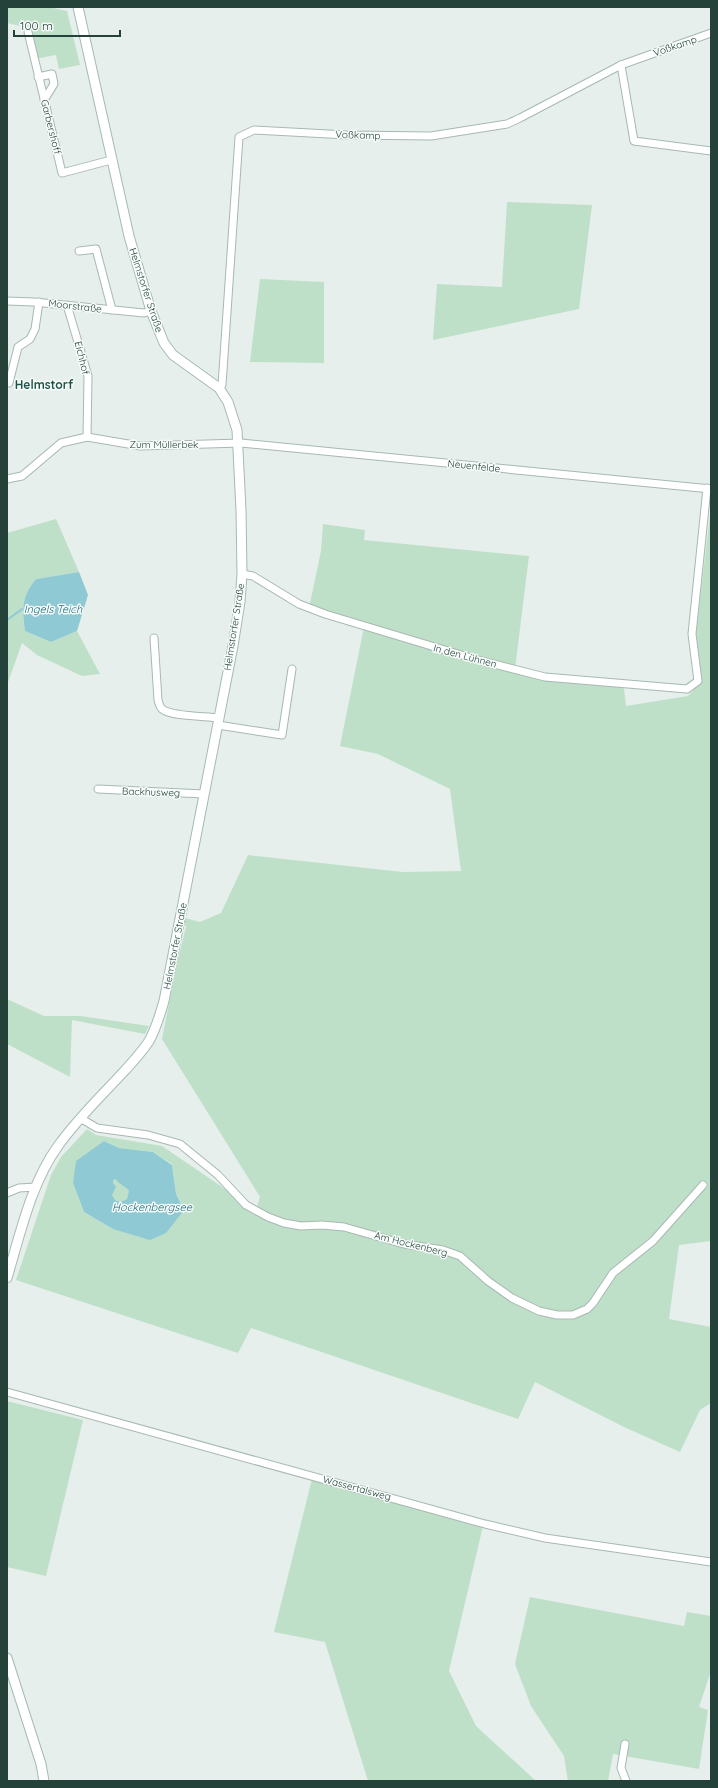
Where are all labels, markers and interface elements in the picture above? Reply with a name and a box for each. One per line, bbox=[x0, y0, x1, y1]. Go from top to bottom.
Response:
scale bar bbox=[14, 12, 120, 38]
text: 100 m bbox=[20, 18, 53, 33]
street label: Voßkamp bbox=[652, 33, 698, 59]
street label: Garbershoff bbox=[38, 98, 64, 156]
street label: Voßkamp bbox=[335, 128, 381, 142]
street label: Helmstorfer Straße bbox=[126, 246, 166, 334]
street label: Moorstraße bbox=[48, 296, 103, 316]
street label: Eichhof bbox=[72, 340, 93, 376]
district label: Helmstorf bbox=[15, 377, 74, 392]
street label: Zum Müllerbek bbox=[130, 438, 198, 451]
street label: Neuenfelde bbox=[447, 457, 501, 475]
street label: Helmstorfer Straße bbox=[221, 582, 247, 672]
water label: Ingels Teich bbox=[24, 602, 83, 616]
street label: In den Lühnen bbox=[432, 641, 498, 671]
street label: Backhusweg bbox=[122, 784, 180, 800]
street label: Helmstorfer Straße bbox=[160, 901, 190, 991]
water label: Hockenbergsee bbox=[112, 1200, 193, 1214]
street label: Am Hockenberg bbox=[373, 1229, 449, 1259]
street label: Wassertalsweg bbox=[321, 1473, 393, 1503]

